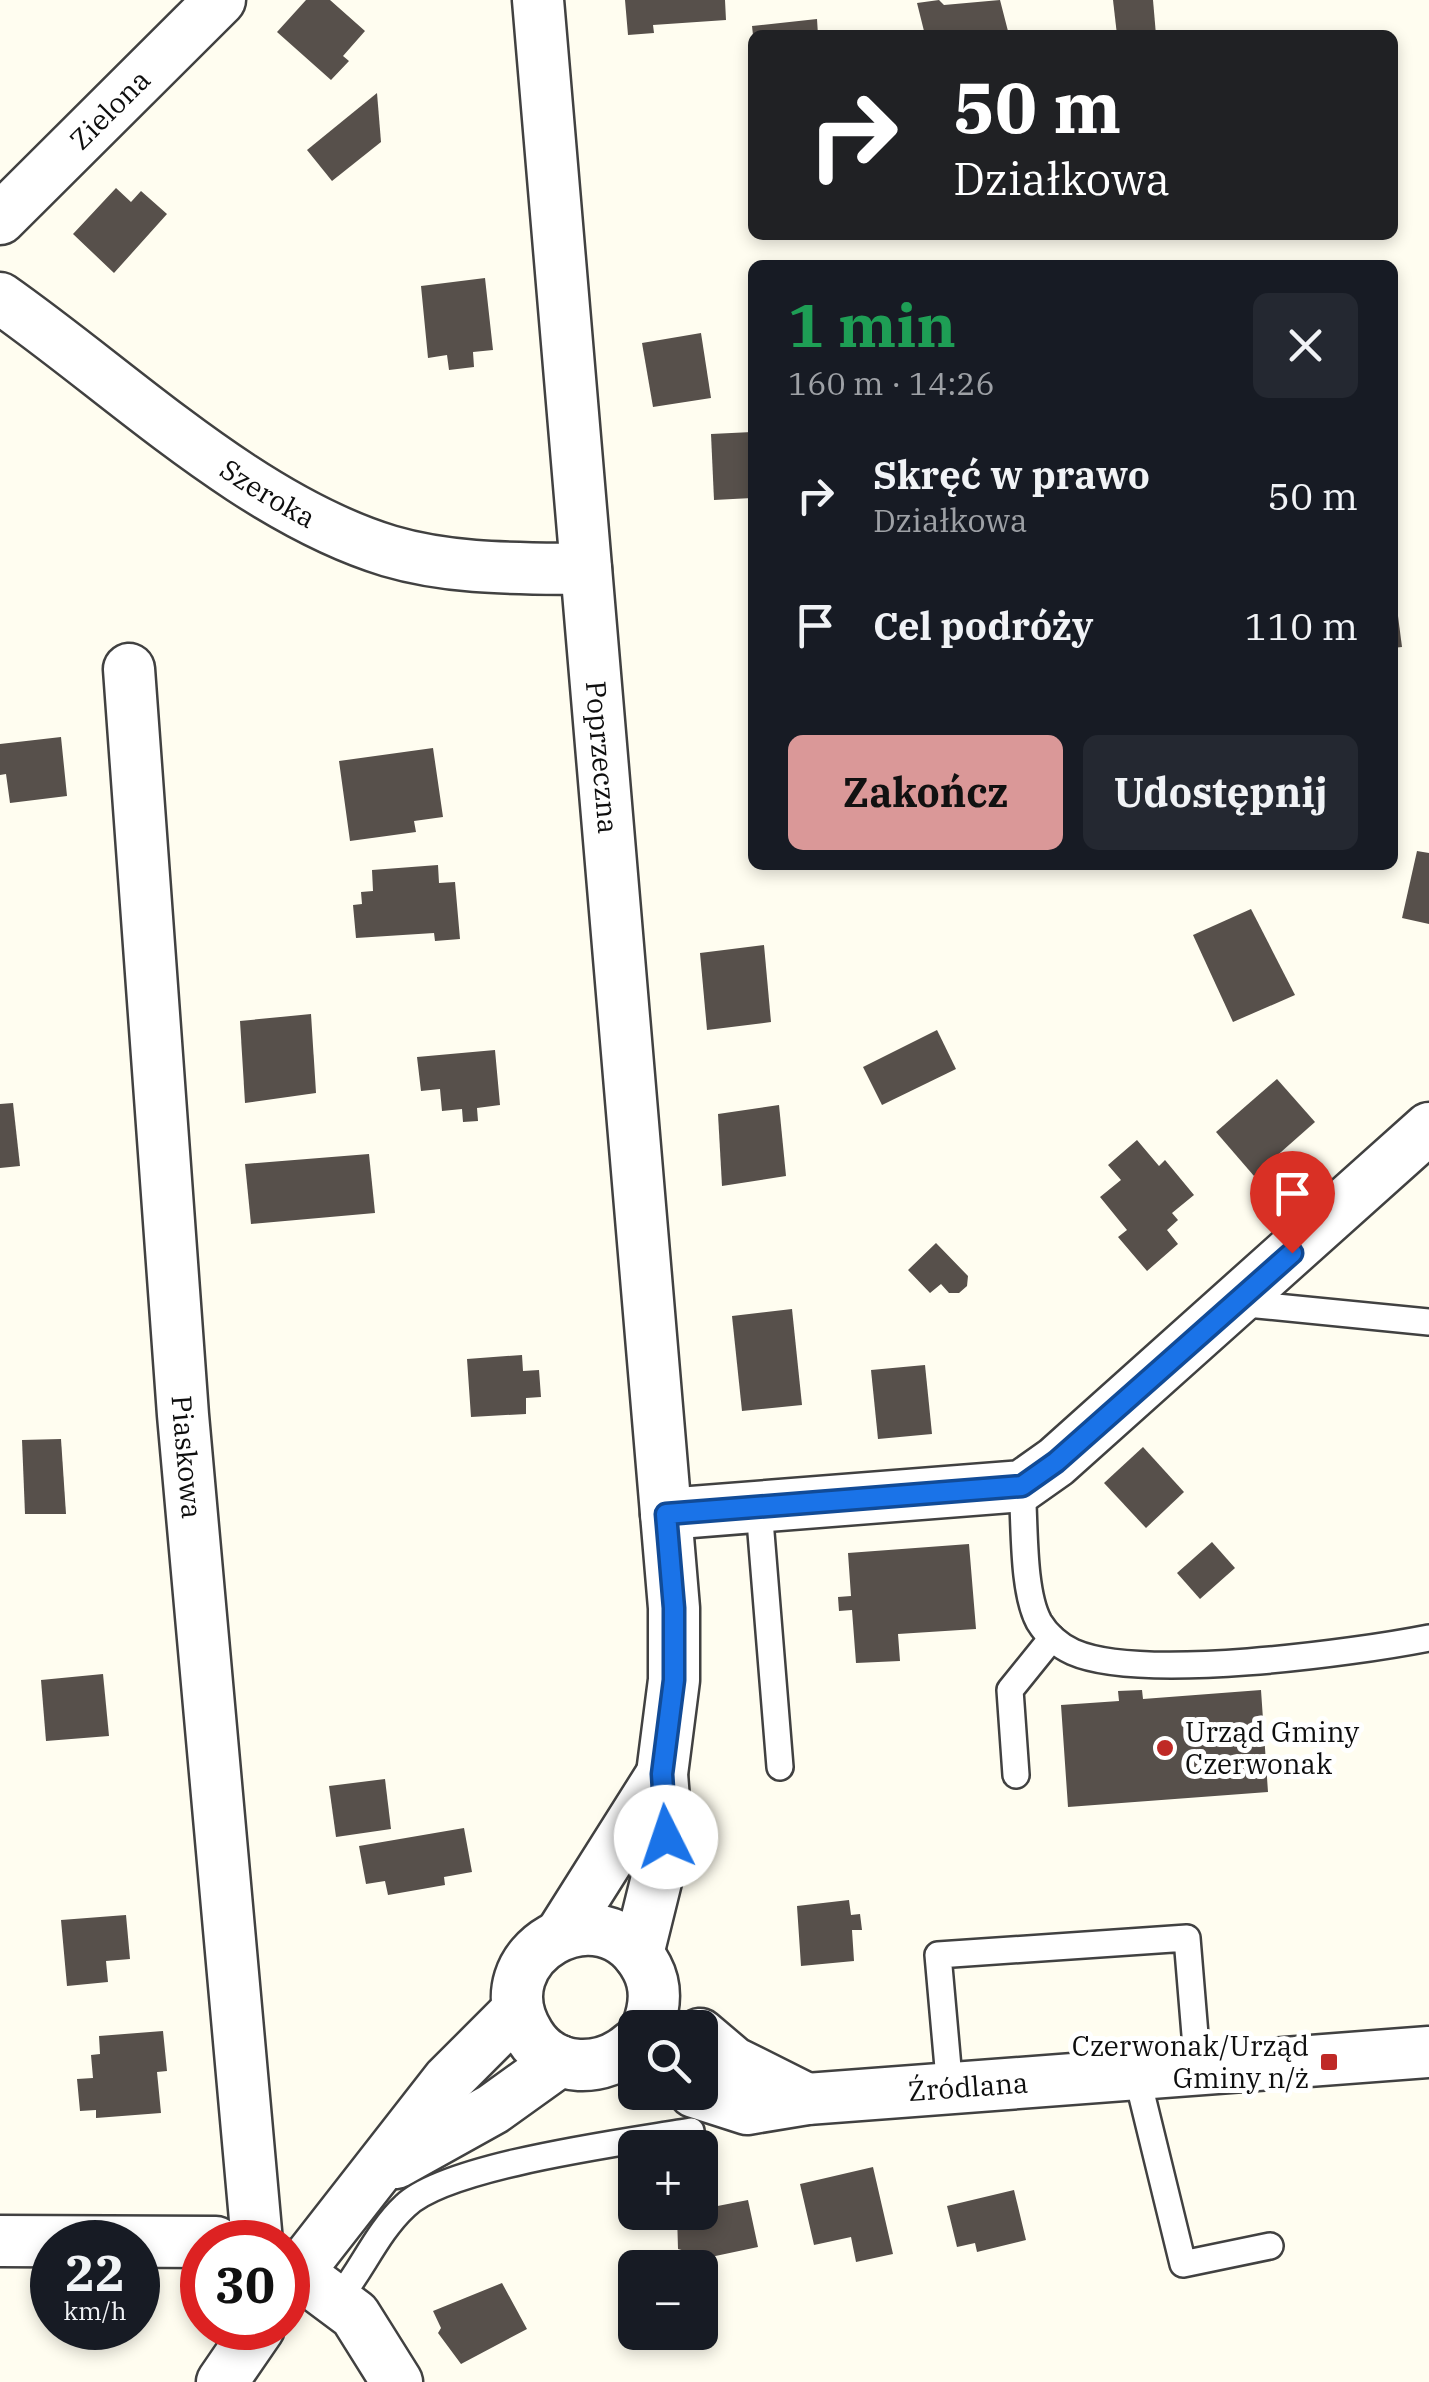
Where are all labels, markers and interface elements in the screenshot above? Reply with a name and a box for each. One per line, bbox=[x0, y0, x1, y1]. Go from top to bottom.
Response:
street label: Zielona bbox=[61, 61, 158, 157]
text: 50 m bbox=[953, 61, 1121, 152]
icon: right bbox=[788, 70, 918, 200]
text: Działkowa bbox=[953, 149, 1170, 207]
text: 1 min bbox=[788, 285, 956, 364]
button: close bbox=[1253, 293, 1358, 398]
text: 160 m · 14:26 bbox=[788, 362, 995, 404]
street label: Szeroka bbox=[213, 450, 322, 536]
text: Skręć w prawo bbox=[873, 450, 1150, 499]
icon: right bbox=[788, 468, 843, 523]
text: 50 m bbox=[1267, 471, 1358, 520]
text: Działkowa bbox=[873, 499, 1027, 541]
icon: arrive bbox=[788, 598, 843, 653]
text: Cel podróży bbox=[873, 601, 1093, 650]
text: 110 m bbox=[1245, 601, 1358, 650]
street label: Poprzeczna bbox=[578, 679, 627, 835]
button: Zakończ bbox=[788, 735, 1063, 850]
button: Udostępnij bbox=[1083, 735, 1358, 850]
pin bbox=[1250, 1151, 1335, 1254]
icon: arrive bbox=[1265, 1166, 1320, 1221]
street label: Piaskowa bbox=[164, 1394, 211, 1520]
place label: Urząd Gminy Czerwonak bbox=[1185, 1713, 1359, 1782]
marker: Urząd Gminy Czerwonak bbox=[1154, 1737, 1176, 1759]
position arrow bbox=[614, 1785, 718, 1889]
map controls bbox=[618, 2010, 718, 2350]
button: search bbox=[618, 2010, 718, 2110]
place label: Czerwonak/Urząd Gminy n/ż bbox=[1072, 2027, 1309, 2096]
marker: Czerwonak/Urząd Gminy n/ż bbox=[1318, 2051, 1340, 2073]
street label: Źródlana bbox=[907, 2063, 1029, 2109]
button: + bbox=[618, 2130, 718, 2230]
speed limit sign: 30 bbox=[180, 2220, 310, 2350]
text: 22 bbox=[65, 2240, 125, 2305]
button: − bbox=[618, 2250, 718, 2350]
text: km/h bbox=[63, 2294, 127, 2327]

